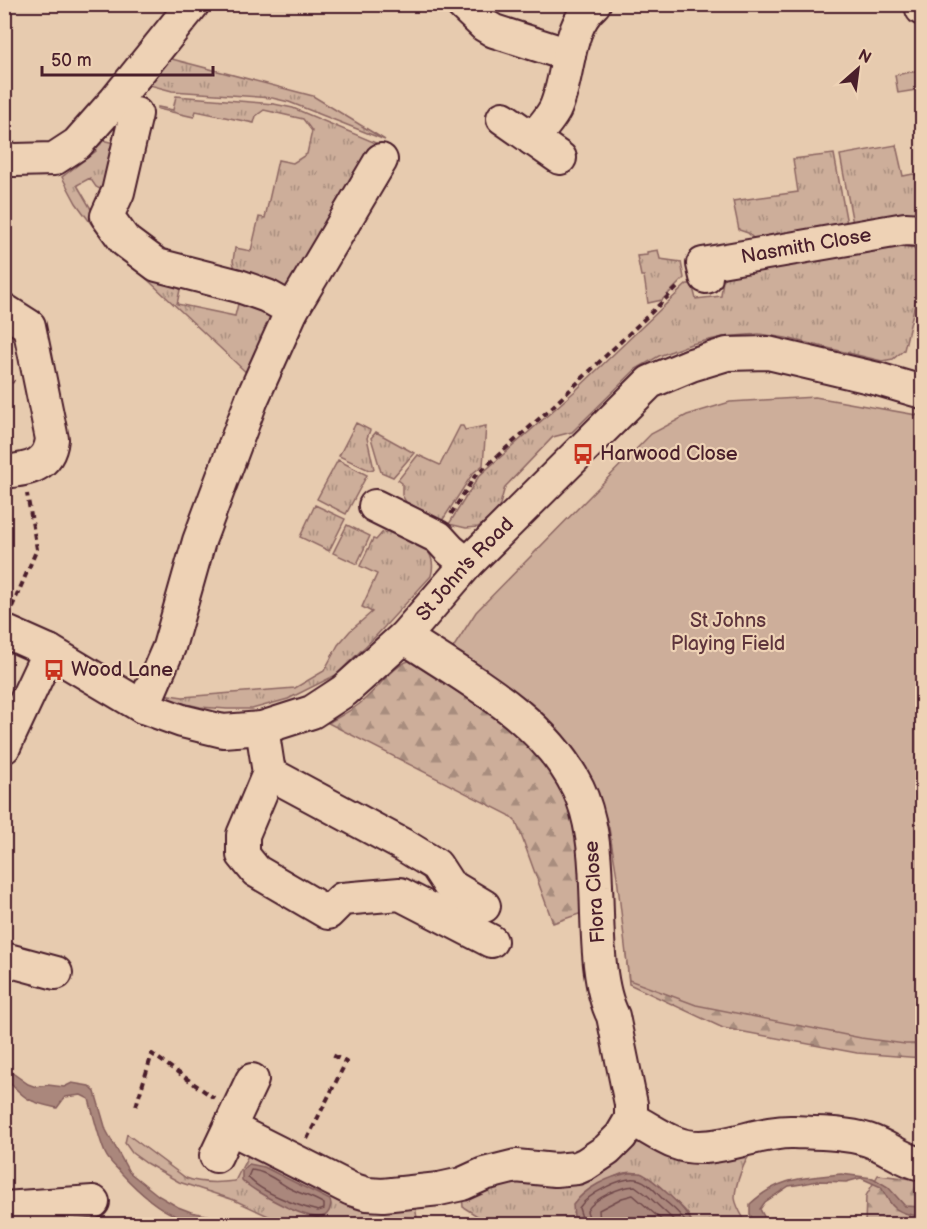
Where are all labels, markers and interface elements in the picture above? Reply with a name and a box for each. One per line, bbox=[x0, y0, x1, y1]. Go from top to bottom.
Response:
scale bar bbox=[42, 39, 213, 77]
north arrow bbox=[828, 39, 888, 99]
text: N bbox=[855, 46, 874, 68]
text: 50 m bbox=[51, 50, 92, 71]
street label: Nasmith Close bbox=[739, 223, 873, 269]
bus stop icon: Harwood Close bbox=[571, 442, 595, 466]
place label: Harwood Close bbox=[600, 442, 738, 466]
street label: St John's Road bbox=[411, 512, 519, 626]
park label: St Johns Playing Field bbox=[671, 609, 785, 656]
bus stop icon: Wood Lane bbox=[42, 658, 66, 682]
place label: Wood Lane bbox=[71, 658, 173, 682]
street label: Flora Close bbox=[579, 840, 611, 944]

